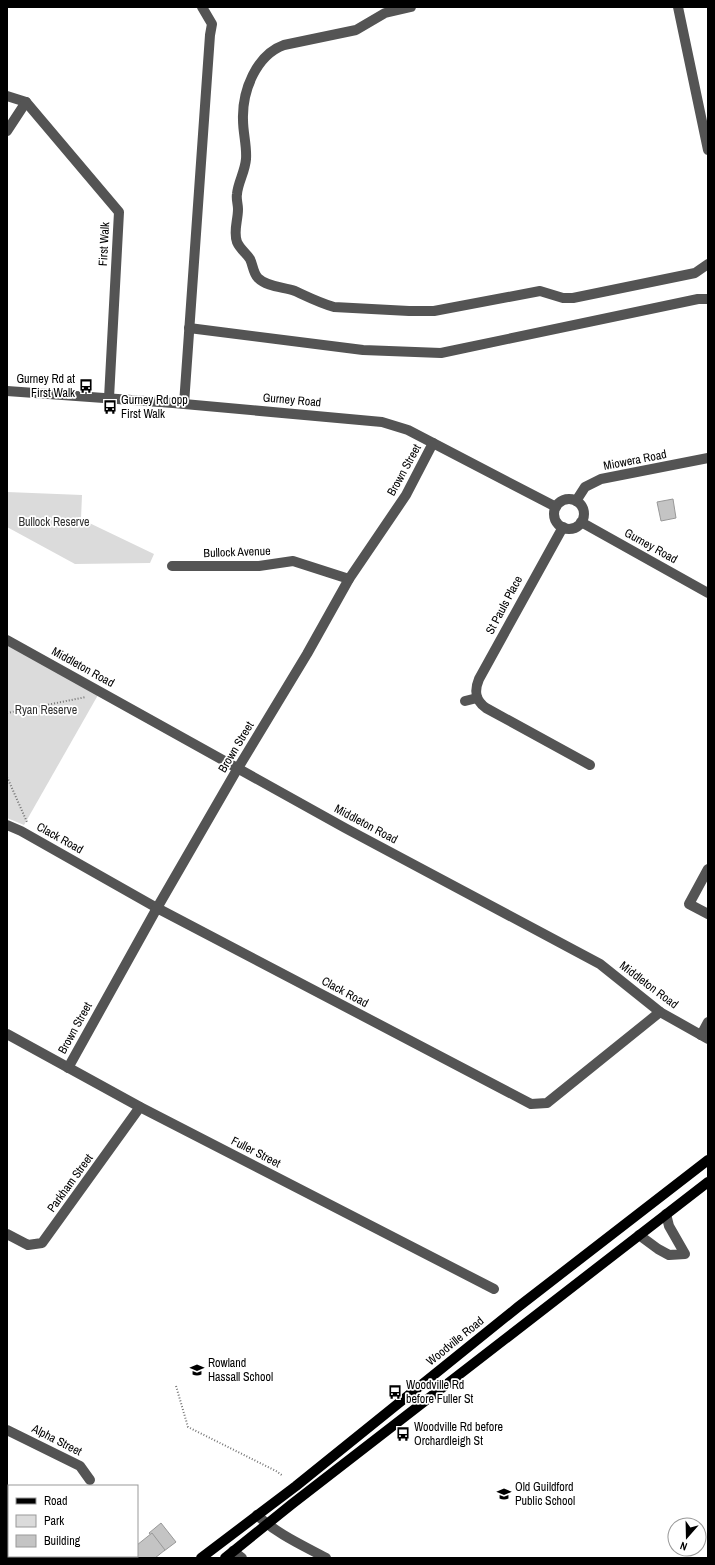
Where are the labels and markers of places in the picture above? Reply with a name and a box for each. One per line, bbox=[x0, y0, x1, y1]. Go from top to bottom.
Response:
place label: Gurney Rd at First Walk bbox=[16, 371, 75, 401]
bus stop icon: Gurney Rd at First Walk bbox=[78, 378, 94, 394]
place label: Gurney Rd opp First Walk bbox=[121, 392, 188, 422]
bus stop icon: Gurney Rd opp First Walk bbox=[102, 399, 118, 415]
place label: Rowland Hassall School bbox=[208, 1355, 273, 1385]
school or university icon: Rowland Hassall School bbox=[189, 1362, 205, 1378]
place label: Woodville Rd before Fuller St bbox=[406, 1377, 474, 1407]
bus stop icon: Woodville Rd before Fuller St bbox=[387, 1384, 403, 1400]
place label: Woodville Rd before Orchardleigh St bbox=[414, 1419, 503, 1449]
bus stop icon: Woodville Rd before Orchardleigh St bbox=[395, 1426, 411, 1442]
place label: Old Guildford Public School bbox=[515, 1479, 575, 1509]
school or university icon: Old Guildford Public School bbox=[496, 1486, 512, 1502]

